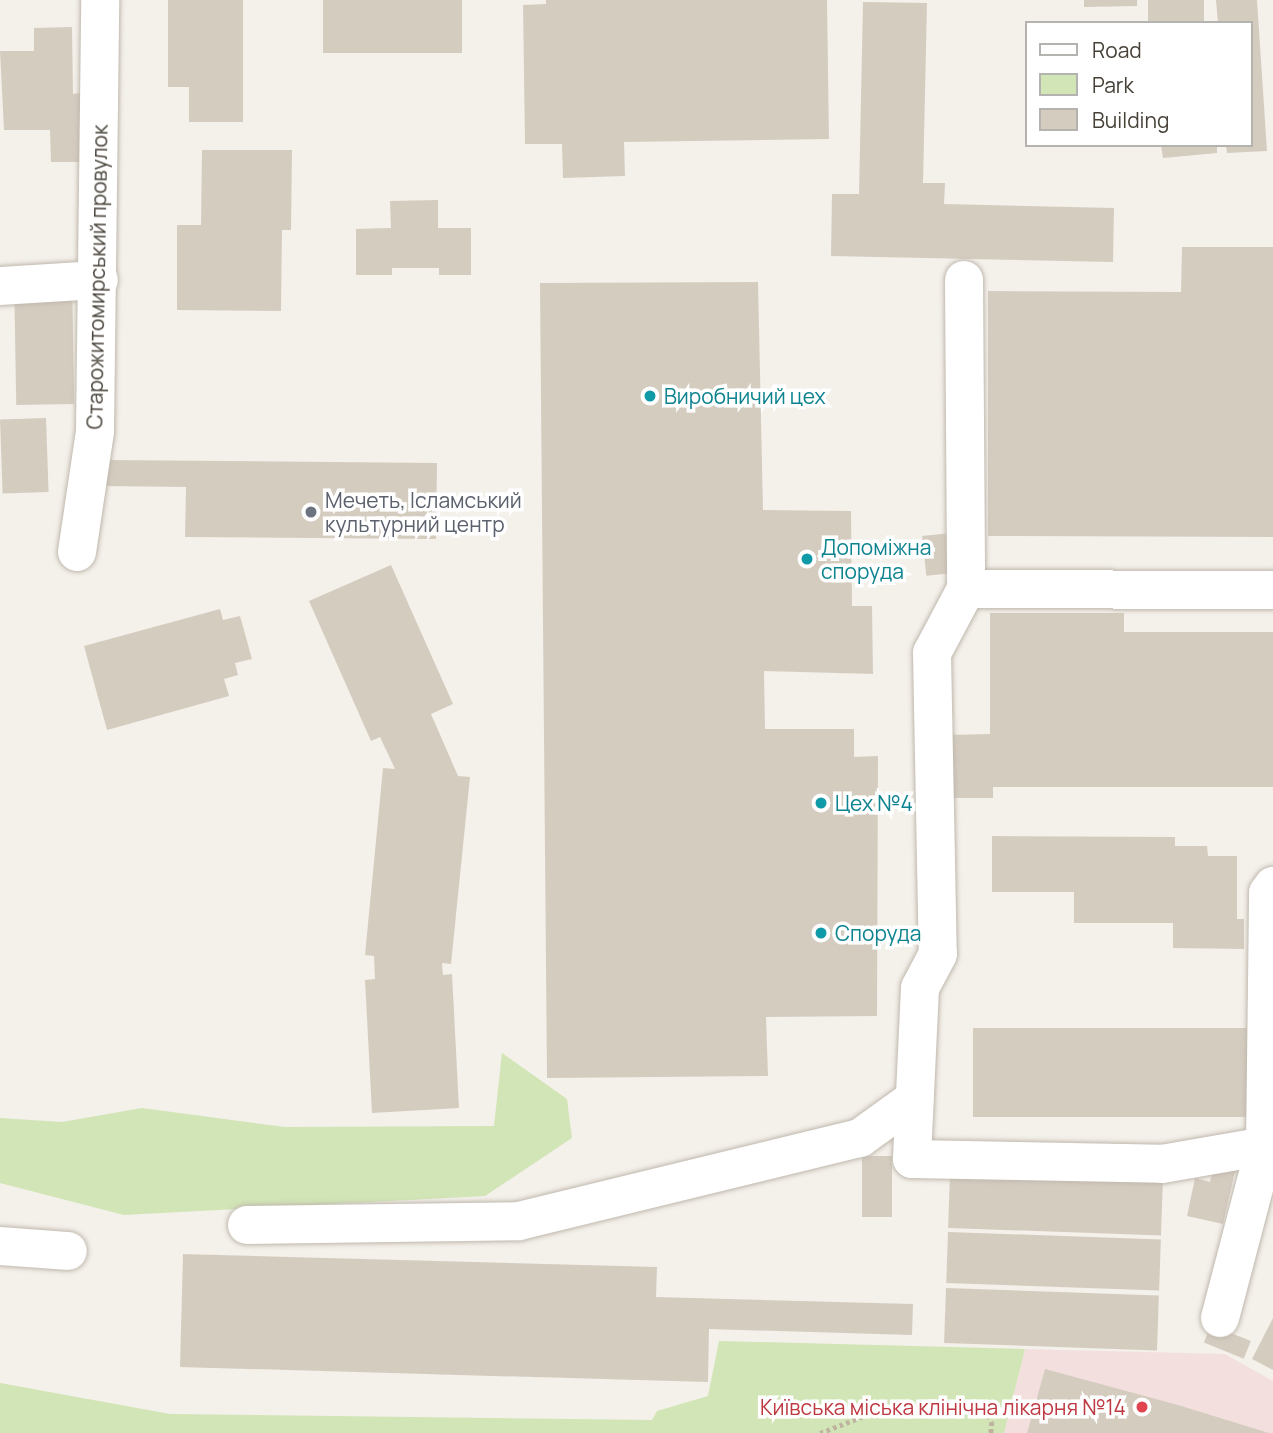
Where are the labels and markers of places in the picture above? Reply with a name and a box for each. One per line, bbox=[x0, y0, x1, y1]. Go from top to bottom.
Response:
place label: Виробничий цех bbox=[664, 383, 826, 409]
marker: Виробничий цех bbox=[642, 388, 658, 404]
place label: Мечеть, Ісламський культурний центр bbox=[325, 487, 522, 537]
marker: Мечеть, Ісламський культурний центр bbox=[303, 504, 319, 520]
place label: Допоміжна споруда bbox=[821, 534, 931, 584]
marker: Допоміжна споруда bbox=[799, 551, 815, 567]
place label: Цех №4 bbox=[835, 790, 913, 816]
marker: Цех №4 bbox=[813, 795, 829, 811]
place label: Споруда bbox=[835, 920, 921, 946]
marker: Споруда bbox=[813, 925, 829, 941]
place label: Київська міська клінічна лікарня №14 bbox=[760, 1394, 1126, 1420]
marker: Київська міська клінічна лікарня №14 bbox=[1132, 1397, 1152, 1417]

